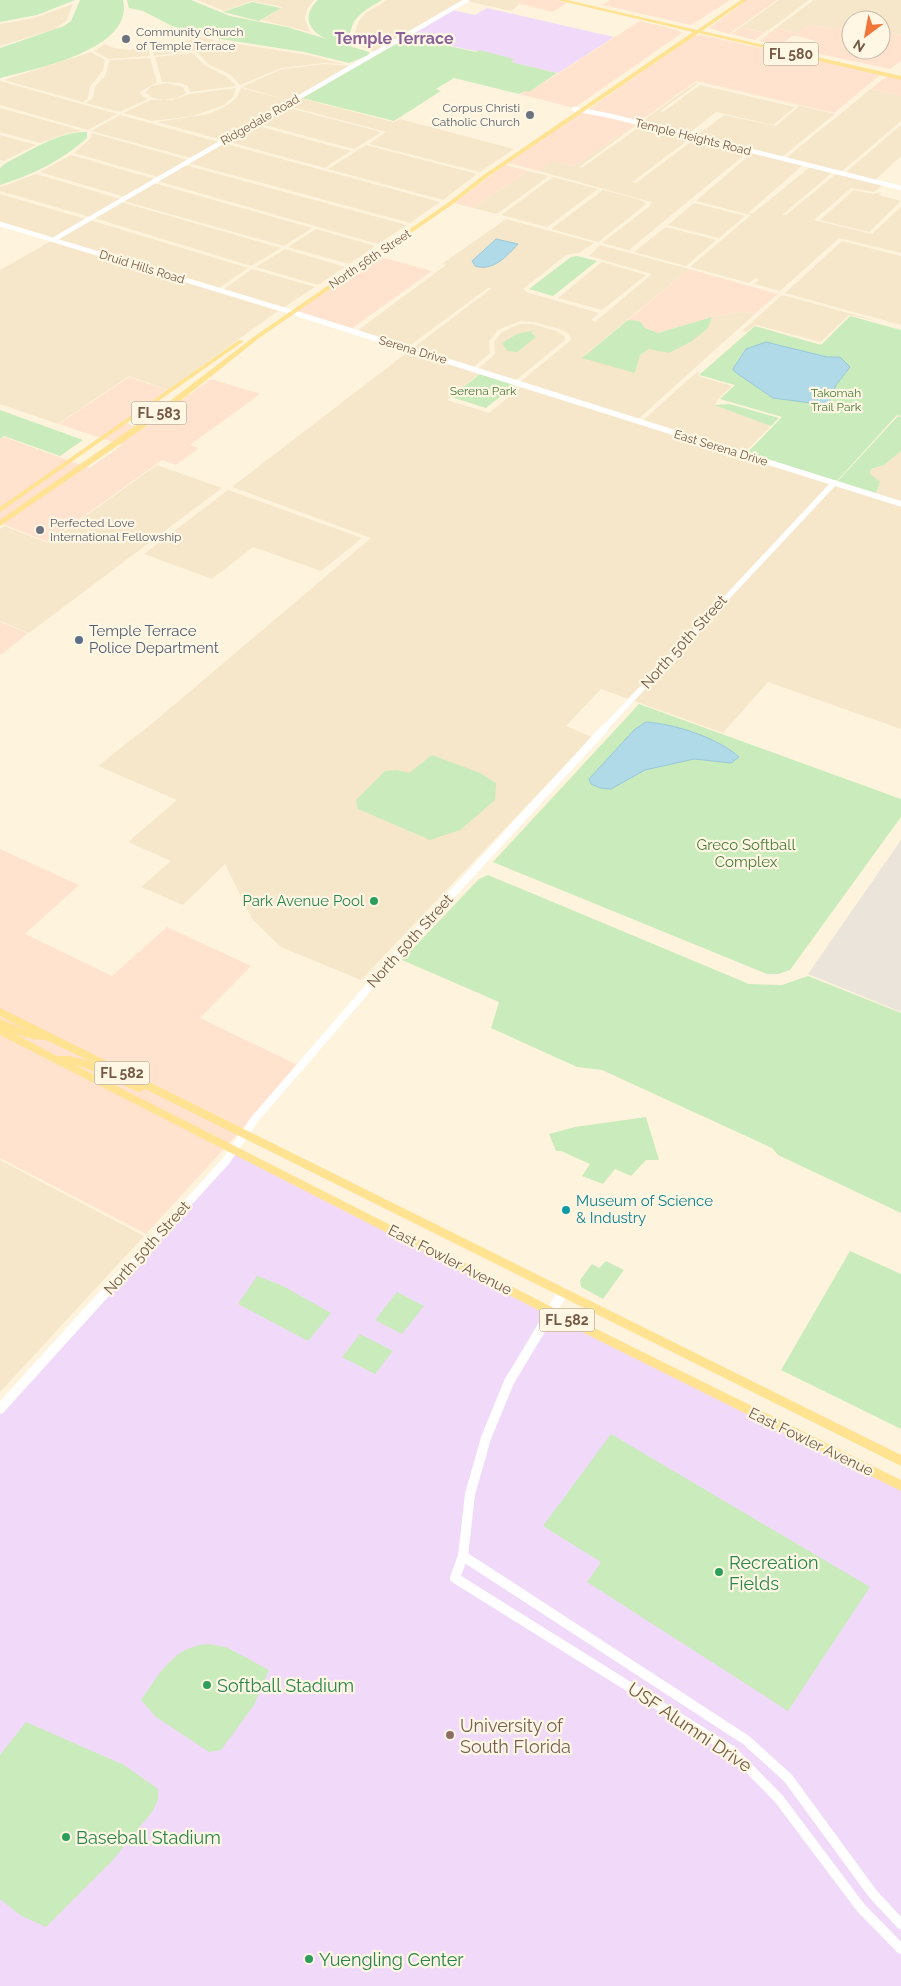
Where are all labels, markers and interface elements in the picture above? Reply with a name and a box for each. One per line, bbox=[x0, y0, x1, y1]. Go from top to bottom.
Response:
north arrow bbox=[841, 10, 891, 60]
place label: Community Church of Temple Terrace bbox=[136, 25, 243, 53]
district label: Temple Terrace bbox=[335, 29, 454, 48]
marker: Community Church of Temple Terrace bbox=[120, 33, 132, 45]
text: N bbox=[850, 36, 868, 56]
road number: FL 580 bbox=[764, 42, 818, 66]
street label: Ridgedale Road bbox=[218, 92, 302, 148]
place label: Corpus Christi Catholic Church bbox=[432, 101, 520, 129]
marker: Corpus Christi Catholic Church bbox=[524, 109, 536, 121]
street label: Temple Heights Road bbox=[633, 116, 753, 158]
street label: North 56th Street bbox=[326, 226, 414, 292]
street label: Druid Hills Road bbox=[98, 247, 186, 287]
street label: Serena Drive bbox=[377, 333, 449, 367]
park label: Serena Park bbox=[450, 384, 517, 398]
park label: Takomah Trail Park bbox=[811, 386, 862, 414]
road number: FL 583 bbox=[132, 402, 186, 424]
street label: East Serena Drive bbox=[672, 427, 770, 469]
place label: Perfected Love International Fellowship bbox=[50, 516, 181, 544]
marker: Perfected Love International Fellowship bbox=[34, 524, 46, 536]
street label: North 50th Street bbox=[637, 591, 731, 693]
place label: Temple Terrace Police Department bbox=[89, 622, 219, 657]
marker: Temple Terrace Police Department bbox=[73, 634, 85, 646]
park label: Greco Softball Complex bbox=[697, 836, 796, 871]
street label: North 50th Street bbox=[363, 890, 457, 992]
place label: Park Avenue Pool bbox=[242, 892, 365, 910]
marker: Park Avenue Pool bbox=[368, 895, 380, 907]
road number: FL 582 bbox=[94, 1062, 150, 1084]
place label: Museum of Science & Industry bbox=[576, 1192, 713, 1227]
street label: North 50th Street bbox=[100, 1197, 194, 1299]
marker: Museum of Science & Industry bbox=[560, 1204, 572, 1216]
street label: East Fowler Avenue bbox=[385, 1221, 515, 1299]
road number: FL 582 bbox=[540, 1308, 594, 1332]
street label: East Fowler Avenue bbox=[746, 1404, 876, 1480]
place label: Recreation Fields bbox=[729, 1552, 818, 1594]
marker: Recreation Fields bbox=[713, 1566, 725, 1578]
place label: Softball Stadium bbox=[217, 1675, 354, 1696]
street label: USF Alumni Drive bbox=[624, 1678, 756, 1776]
marker: Softball Stadium bbox=[201, 1679, 213, 1691]
place label: University of South Florida bbox=[460, 1715, 571, 1757]
marker: University of South Florida bbox=[444, 1729, 456, 1741]
place label: Baseball Stadium bbox=[76, 1827, 221, 1848]
marker: Baseball Stadium bbox=[60, 1831, 72, 1843]
place label: Yuengling Center bbox=[319, 1949, 464, 1970]
marker: Yuengling Center bbox=[303, 1953, 315, 1965]

